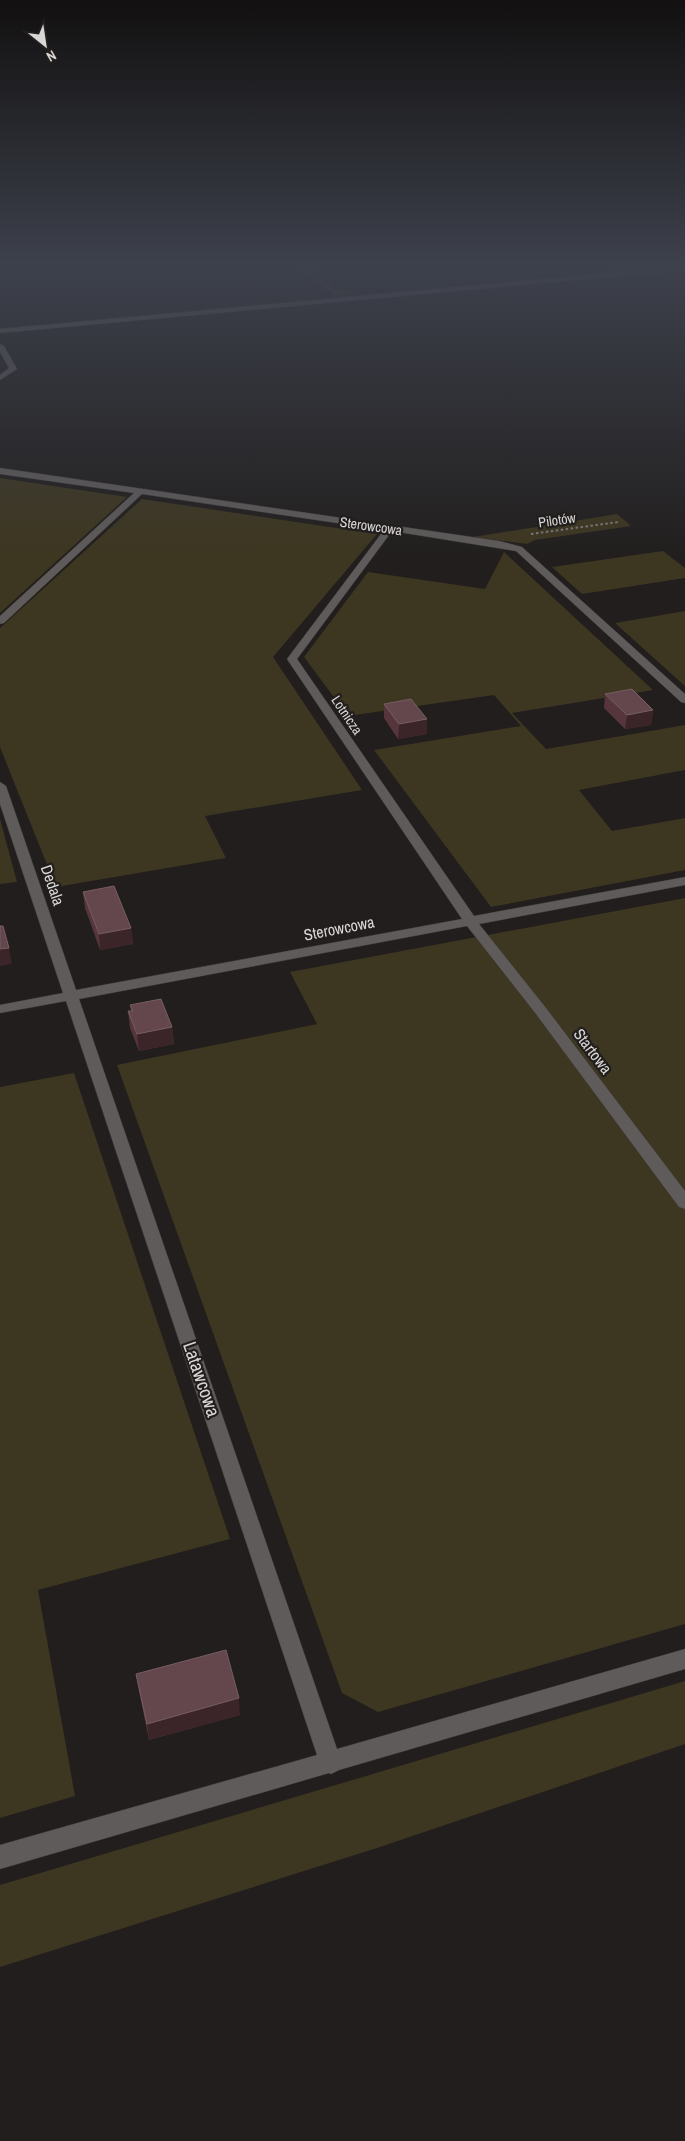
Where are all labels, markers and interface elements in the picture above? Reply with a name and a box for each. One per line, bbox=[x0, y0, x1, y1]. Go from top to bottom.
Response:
north arrow bbox=[20, 20, 70, 70]
text: N bbox=[43, 46, 60, 66]
street label: Pilotów bbox=[537, 508, 578, 532]
street label: Sterowcowa bbox=[339, 513, 404, 539]
street label: Lotnicza bbox=[327, 692, 367, 739]
street label: Dedala bbox=[36, 862, 70, 909]
street label: Sterowcowa bbox=[302, 910, 377, 946]
street label: Startowa bbox=[569, 1024, 618, 1079]
street label: Latawcowa bbox=[177, 1338, 227, 1420]

